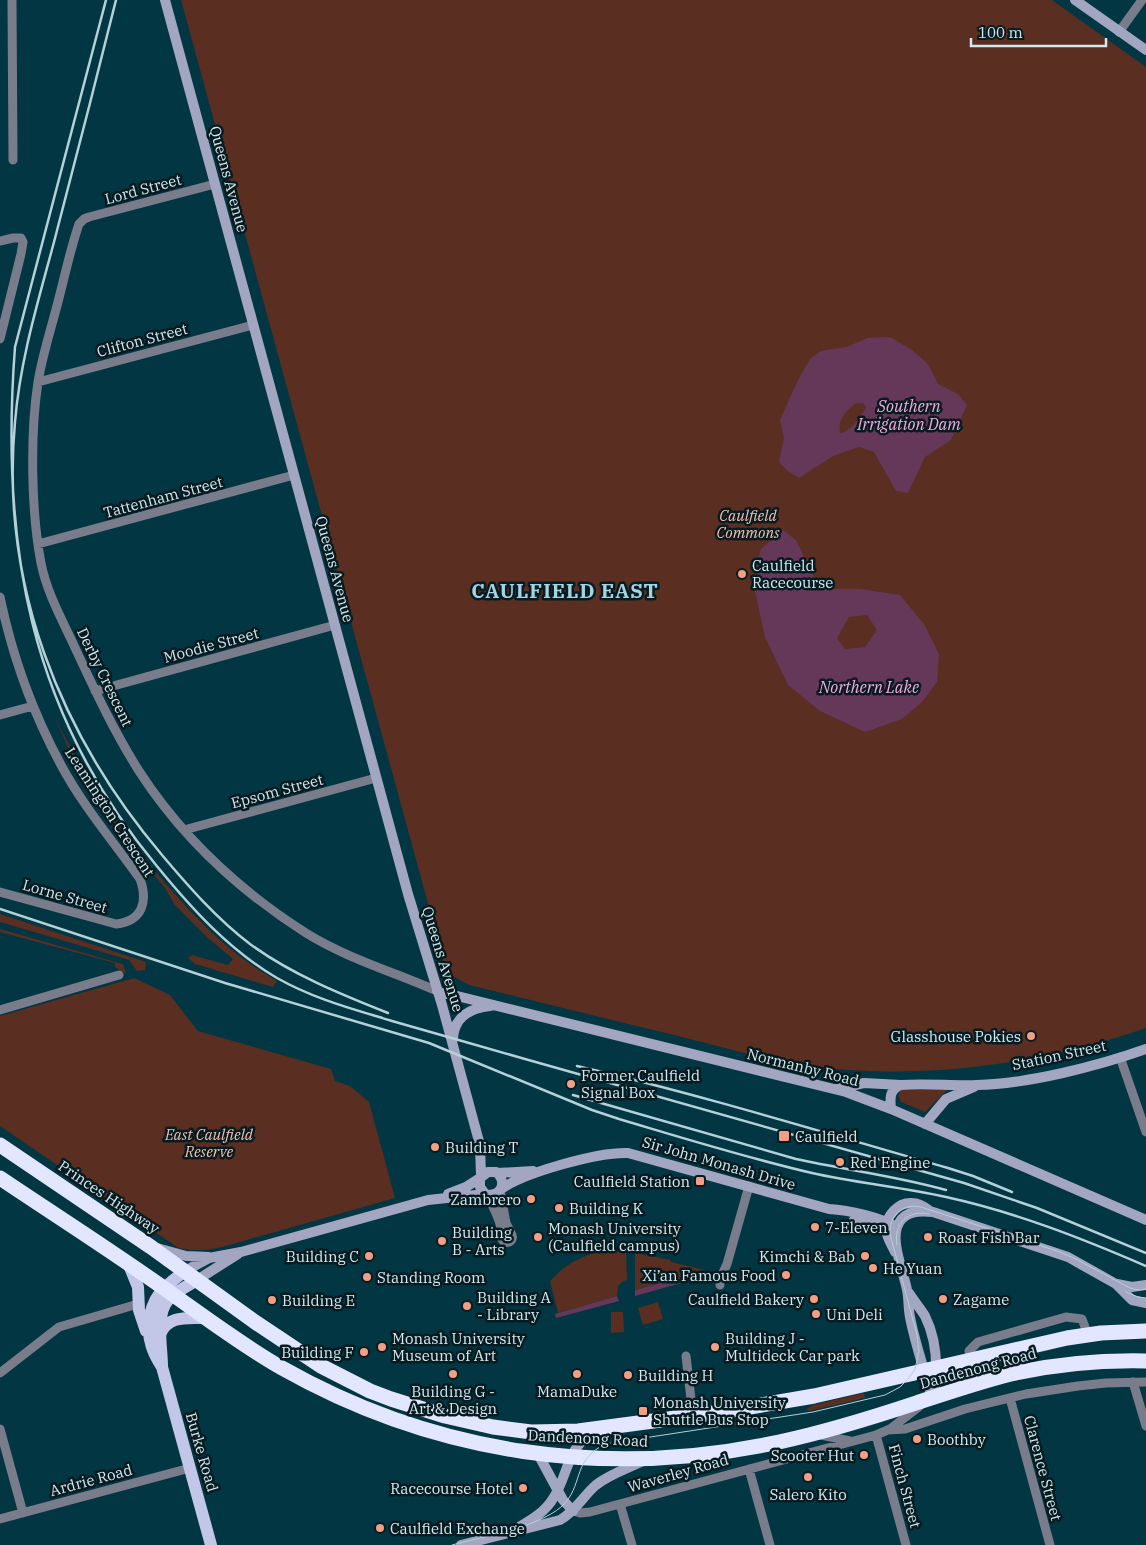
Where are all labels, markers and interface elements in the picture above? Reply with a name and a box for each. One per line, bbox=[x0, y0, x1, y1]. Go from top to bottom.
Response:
scale bar bbox=[971, 15, 1106, 47]
text: 100 m bbox=[978, 23, 1023, 42]
street label: Queens Avenue bbox=[206, 124, 252, 234]
street label: Lord Street bbox=[103, 170, 183, 208]
street label: Clifton Street bbox=[95, 319, 189, 361]
water label: Southern Irrigation Dam bbox=[856, 396, 961, 434]
street label: Tattenham Street bbox=[101, 472, 225, 522]
park label: Caulfield Commons bbox=[717, 506, 780, 542]
street label: Queens Avenue bbox=[312, 514, 358, 624]
place label: Caulfield Racecourse bbox=[752, 556, 833, 592]
marker: Caulfield Racecourse bbox=[736, 568, 748, 580]
district label: CAULFIELD EAST bbox=[471, 577, 659, 604]
street label: Moodie Street bbox=[161, 623, 261, 667]
street label: Derby Crescent bbox=[73, 624, 137, 730]
water label: Northern Lake bbox=[818, 677, 919, 697]
street label: Leamington Crescent bbox=[61, 744, 159, 880]
street label: Epsom Street bbox=[229, 770, 325, 812]
street label: Lorne Street bbox=[20, 875, 110, 917]
street label: Queens Avenue bbox=[418, 904, 468, 1014]
place label: Glasshouse Pokies bbox=[891, 1027, 1021, 1046]
marker: Glasshouse Pokies bbox=[1025, 1030, 1037, 1042]
street label: Station Street bbox=[1010, 1036, 1108, 1074]
street label: Normanby Road bbox=[745, 1044, 861, 1090]
place label: Former Caulfield Signal Box bbox=[581, 1066, 700, 1102]
marker: Former Caulfield Signal Box bbox=[565, 1078, 577, 1090]
park label: East Caulfield Reserve bbox=[164, 1125, 254, 1161]
place label: Caulfield bbox=[795, 1127, 858, 1146]
marker: Caulfield bbox=[777, 1129, 791, 1143]
street label: Sir John Monash Drive bbox=[640, 1132, 798, 1194]
place label: Building T bbox=[445, 1138, 518, 1157]
marker: Building T bbox=[429, 1141, 441, 1153]
place label: Red Engine bbox=[850, 1153, 930, 1172]
street label: Princes Highway bbox=[55, 1156, 163, 1238]
marker: Red Engine bbox=[834, 1156, 846, 1168]
place label: Caulfield Station bbox=[574, 1172, 690, 1191]
marker: Caulfield Station bbox=[694, 1175, 706, 1187]
place label: Zambrero bbox=[450, 1190, 521, 1209]
marker: Zambrero bbox=[525, 1193, 537, 1205]
place label: Building K bbox=[569, 1199, 643, 1218]
marker: Building K bbox=[553, 1202, 565, 1214]
place label: 7-Eleven bbox=[825, 1218, 888, 1237]
place label: Monash University (Caulfield campus) bbox=[548, 1219, 681, 1255]
marker: 7-Eleven bbox=[809, 1221, 821, 1233]
place label: Building B - Arts bbox=[452, 1223, 512, 1259]
place label: Roast Fish Bar bbox=[938, 1228, 1040, 1247]
marker: Monash University (Caulfield campus) bbox=[532, 1231, 544, 1243]
marker: Roast Fish Bar bbox=[922, 1231, 934, 1243]
marker: Building B - Arts bbox=[436, 1235, 448, 1247]
place label: Building C bbox=[286, 1247, 359, 1266]
place label: Kimchi & Bab bbox=[759, 1247, 855, 1266]
marker: Building C bbox=[363, 1250, 375, 1262]
marker: Kimchi & Bab bbox=[859, 1250, 871, 1262]
place label: He Yuan bbox=[883, 1259, 943, 1278]
marker: He Yuan bbox=[867, 1262, 879, 1274]
place label: Xi’an Famous Food bbox=[642, 1266, 776, 1285]
place label: Standing Room bbox=[377, 1268, 485, 1287]
marker: Xi’an Famous Food bbox=[780, 1269, 792, 1281]
marker: Standing Room bbox=[361, 1271, 373, 1283]
place label: Building A - Library bbox=[477, 1288, 551, 1324]
place label: Caulfield Bakery bbox=[688, 1290, 804, 1309]
place label: Zagame bbox=[953, 1290, 1009, 1309]
place label: Building E bbox=[282, 1291, 355, 1310]
marker: Caulfield Bakery bbox=[808, 1293, 820, 1305]
marker: Zagame bbox=[937, 1293, 949, 1305]
marker: Building E bbox=[266, 1294, 278, 1306]
marker: Building A - Library bbox=[461, 1300, 473, 1312]
place label: Uni Deli bbox=[826, 1305, 883, 1324]
marker: Uni Deli bbox=[810, 1308, 822, 1320]
place label: Monash University Museum of Art bbox=[392, 1329, 525, 1365]
place label: Building J - Multideck Car park bbox=[725, 1329, 860, 1365]
marker: Monash University Museum of Art bbox=[376, 1341, 388, 1353]
marker: Building J - Multideck Car park bbox=[709, 1341, 721, 1353]
place label: Building F bbox=[281, 1343, 354, 1362]
street label: Dandenong Road bbox=[917, 1343, 1039, 1393]
marker: Building F bbox=[358, 1346, 370, 1358]
place label: Building H bbox=[638, 1366, 713, 1385]
marker: Building G - Art & Design bbox=[447, 1368, 459, 1380]
marker: MamaDuke bbox=[571, 1368, 583, 1380]
marker: Building H bbox=[622, 1369, 634, 1381]
place label: Building G - Art & Design bbox=[409, 1382, 498, 1418]
place label: MamaDuke bbox=[537, 1382, 617, 1401]
place label: Monash University Shuttle Bus Stop bbox=[653, 1393, 786, 1429]
marker: Monash University Shuttle Bus Stop bbox=[637, 1405, 649, 1417]
street label: Burke Road bbox=[182, 1410, 222, 1494]
street label: Clarence Street bbox=[1020, 1413, 1066, 1523]
street label: Dandenong Road bbox=[527, 1425, 649, 1451]
place label: Boothby bbox=[927, 1430, 986, 1449]
marker: Boothby bbox=[911, 1433, 923, 1445]
street label: Finch Street bbox=[885, 1442, 925, 1530]
place label: Scooter Hut bbox=[771, 1446, 854, 1465]
marker: Scooter Hut bbox=[858, 1449, 870, 1461]
street label: Waverley Road bbox=[625, 1450, 731, 1496]
street label: Ardrie Road bbox=[48, 1460, 134, 1500]
marker: Salero Kito bbox=[802, 1471, 814, 1483]
place label: Racecourse Hotel bbox=[390, 1479, 513, 1498]
marker: Racecourse Hotel bbox=[517, 1482, 529, 1494]
place label: Salero Kito bbox=[769, 1485, 847, 1504]
place label: Caulfield Exchange bbox=[390, 1519, 525, 1538]
marker: Caulfield Exchange bbox=[374, 1522, 386, 1534]

